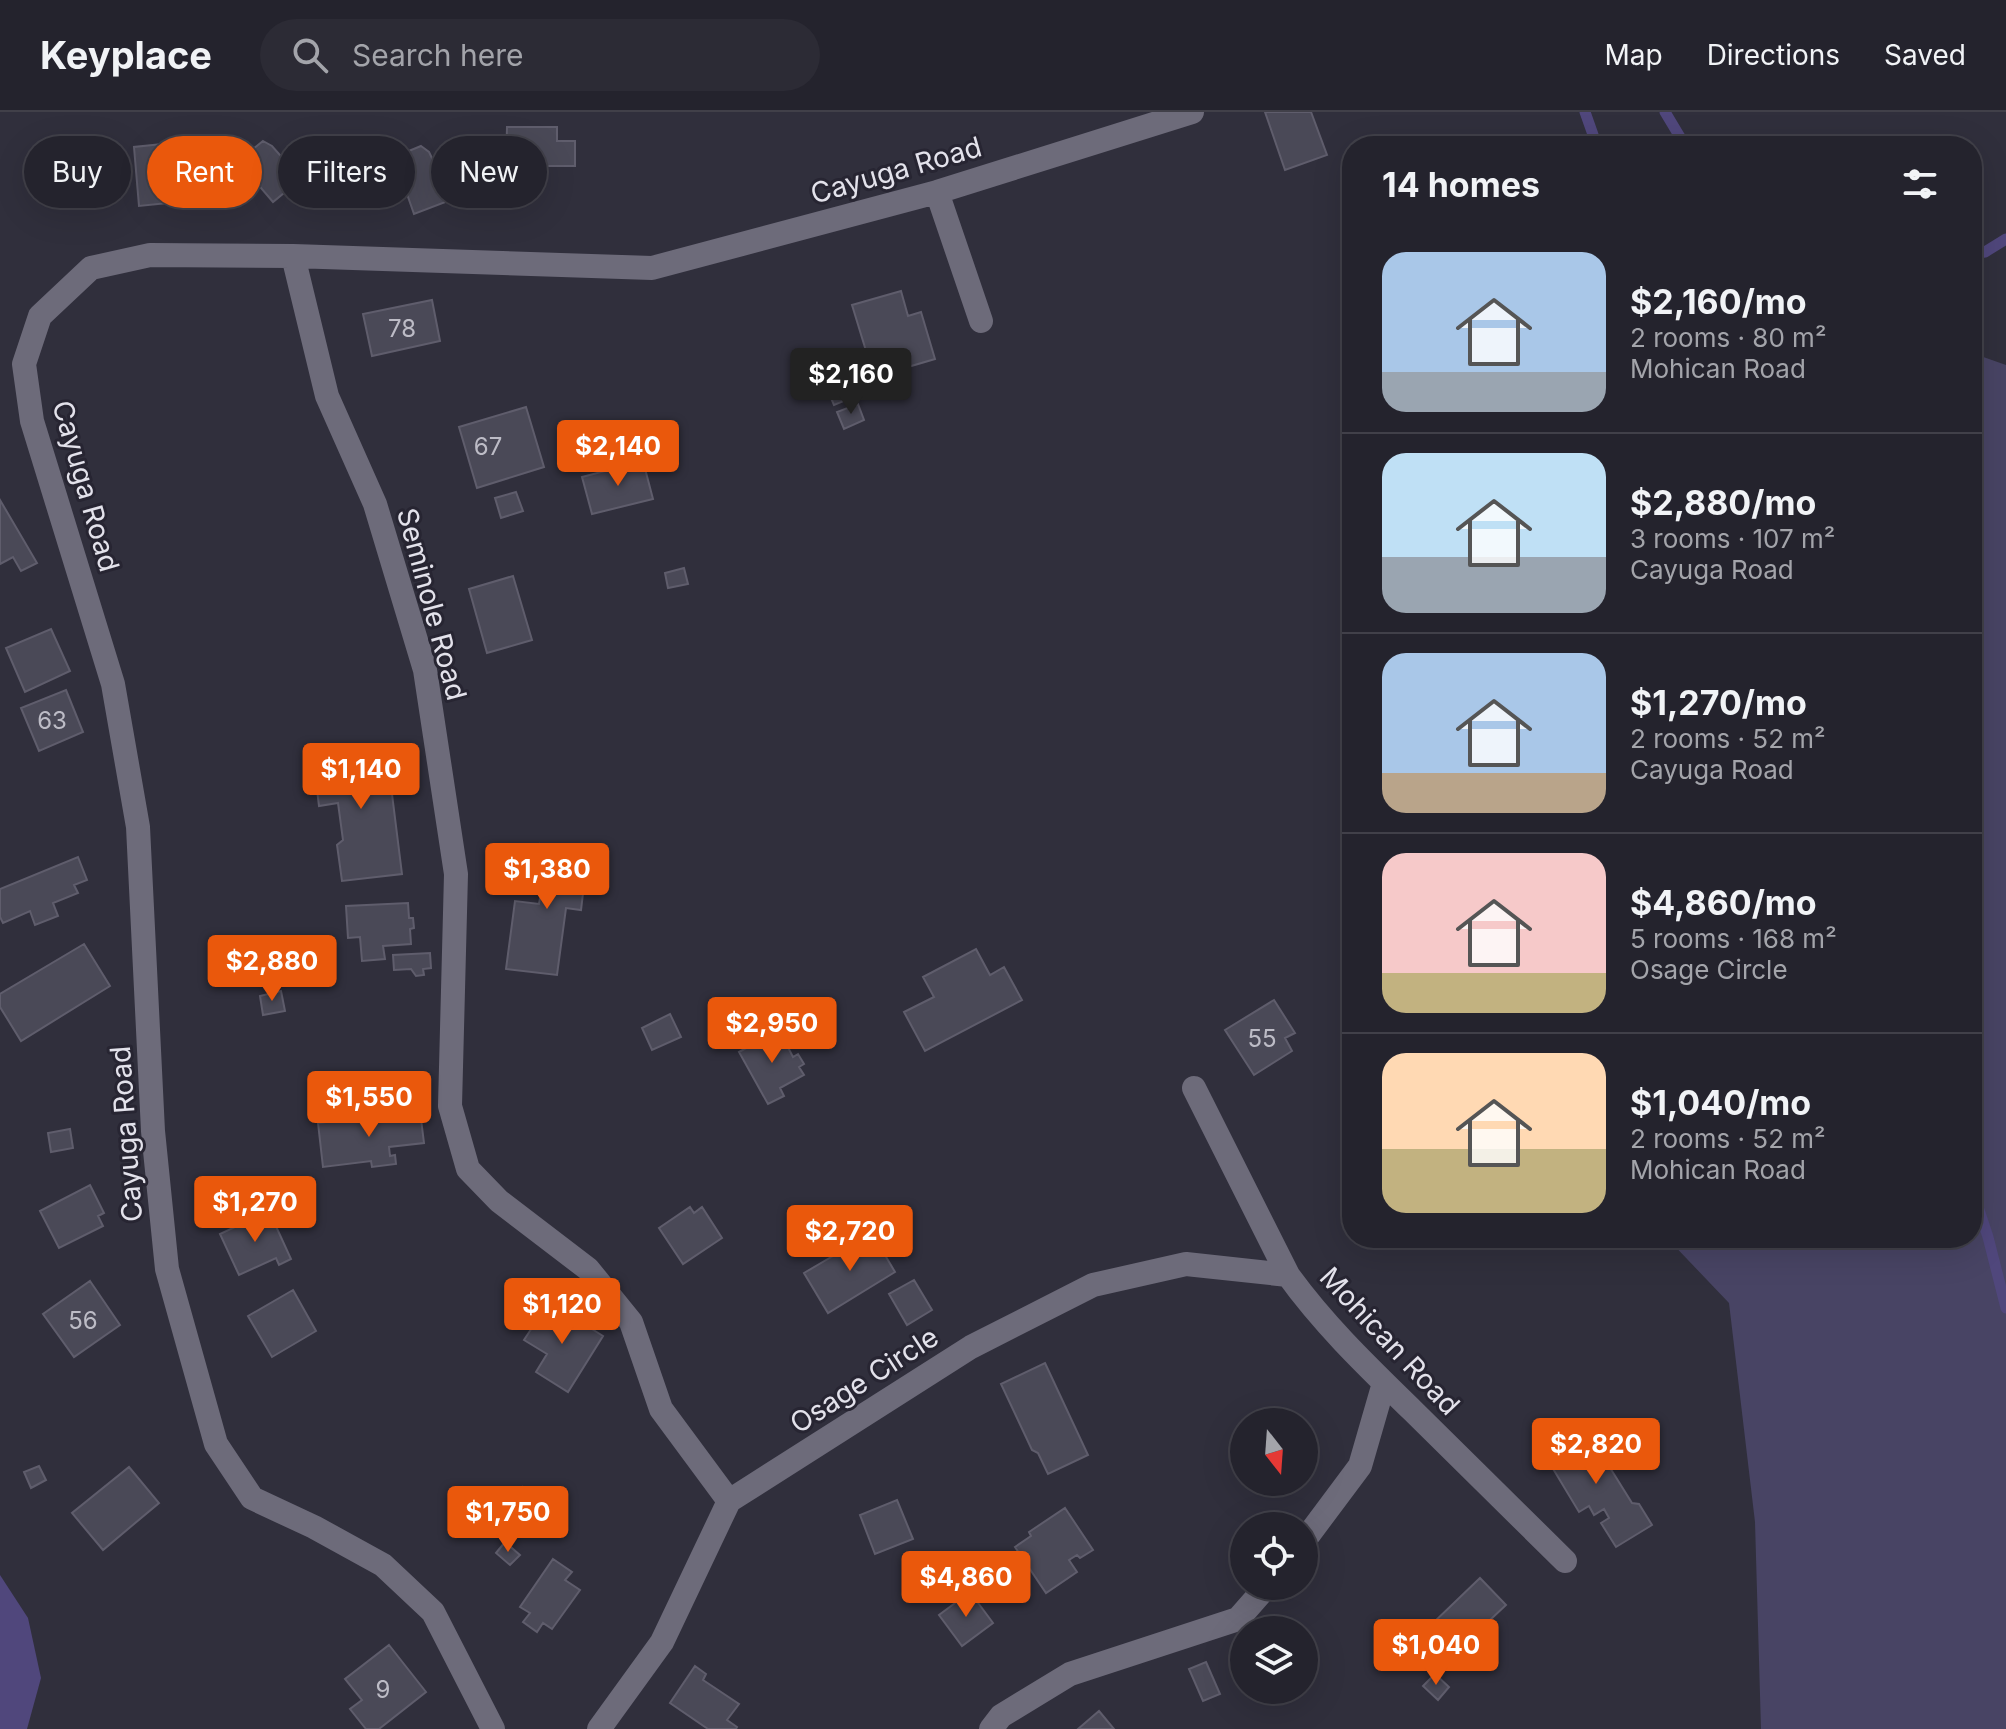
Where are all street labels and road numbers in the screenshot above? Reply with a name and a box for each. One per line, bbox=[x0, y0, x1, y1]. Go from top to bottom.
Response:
street label: Cayuga Road bbox=[807, 129, 985, 211]
street label: Cayuga Road bbox=[45, 397, 127, 575]
street label: Seminole Road bbox=[390, 504, 474, 704]
street label: Cayuga Road bbox=[103, 1045, 149, 1223]
street label: Mohican Road bbox=[1313, 1260, 1467, 1422]
street label: Osage Circle bbox=[784, 1320, 944, 1440]

